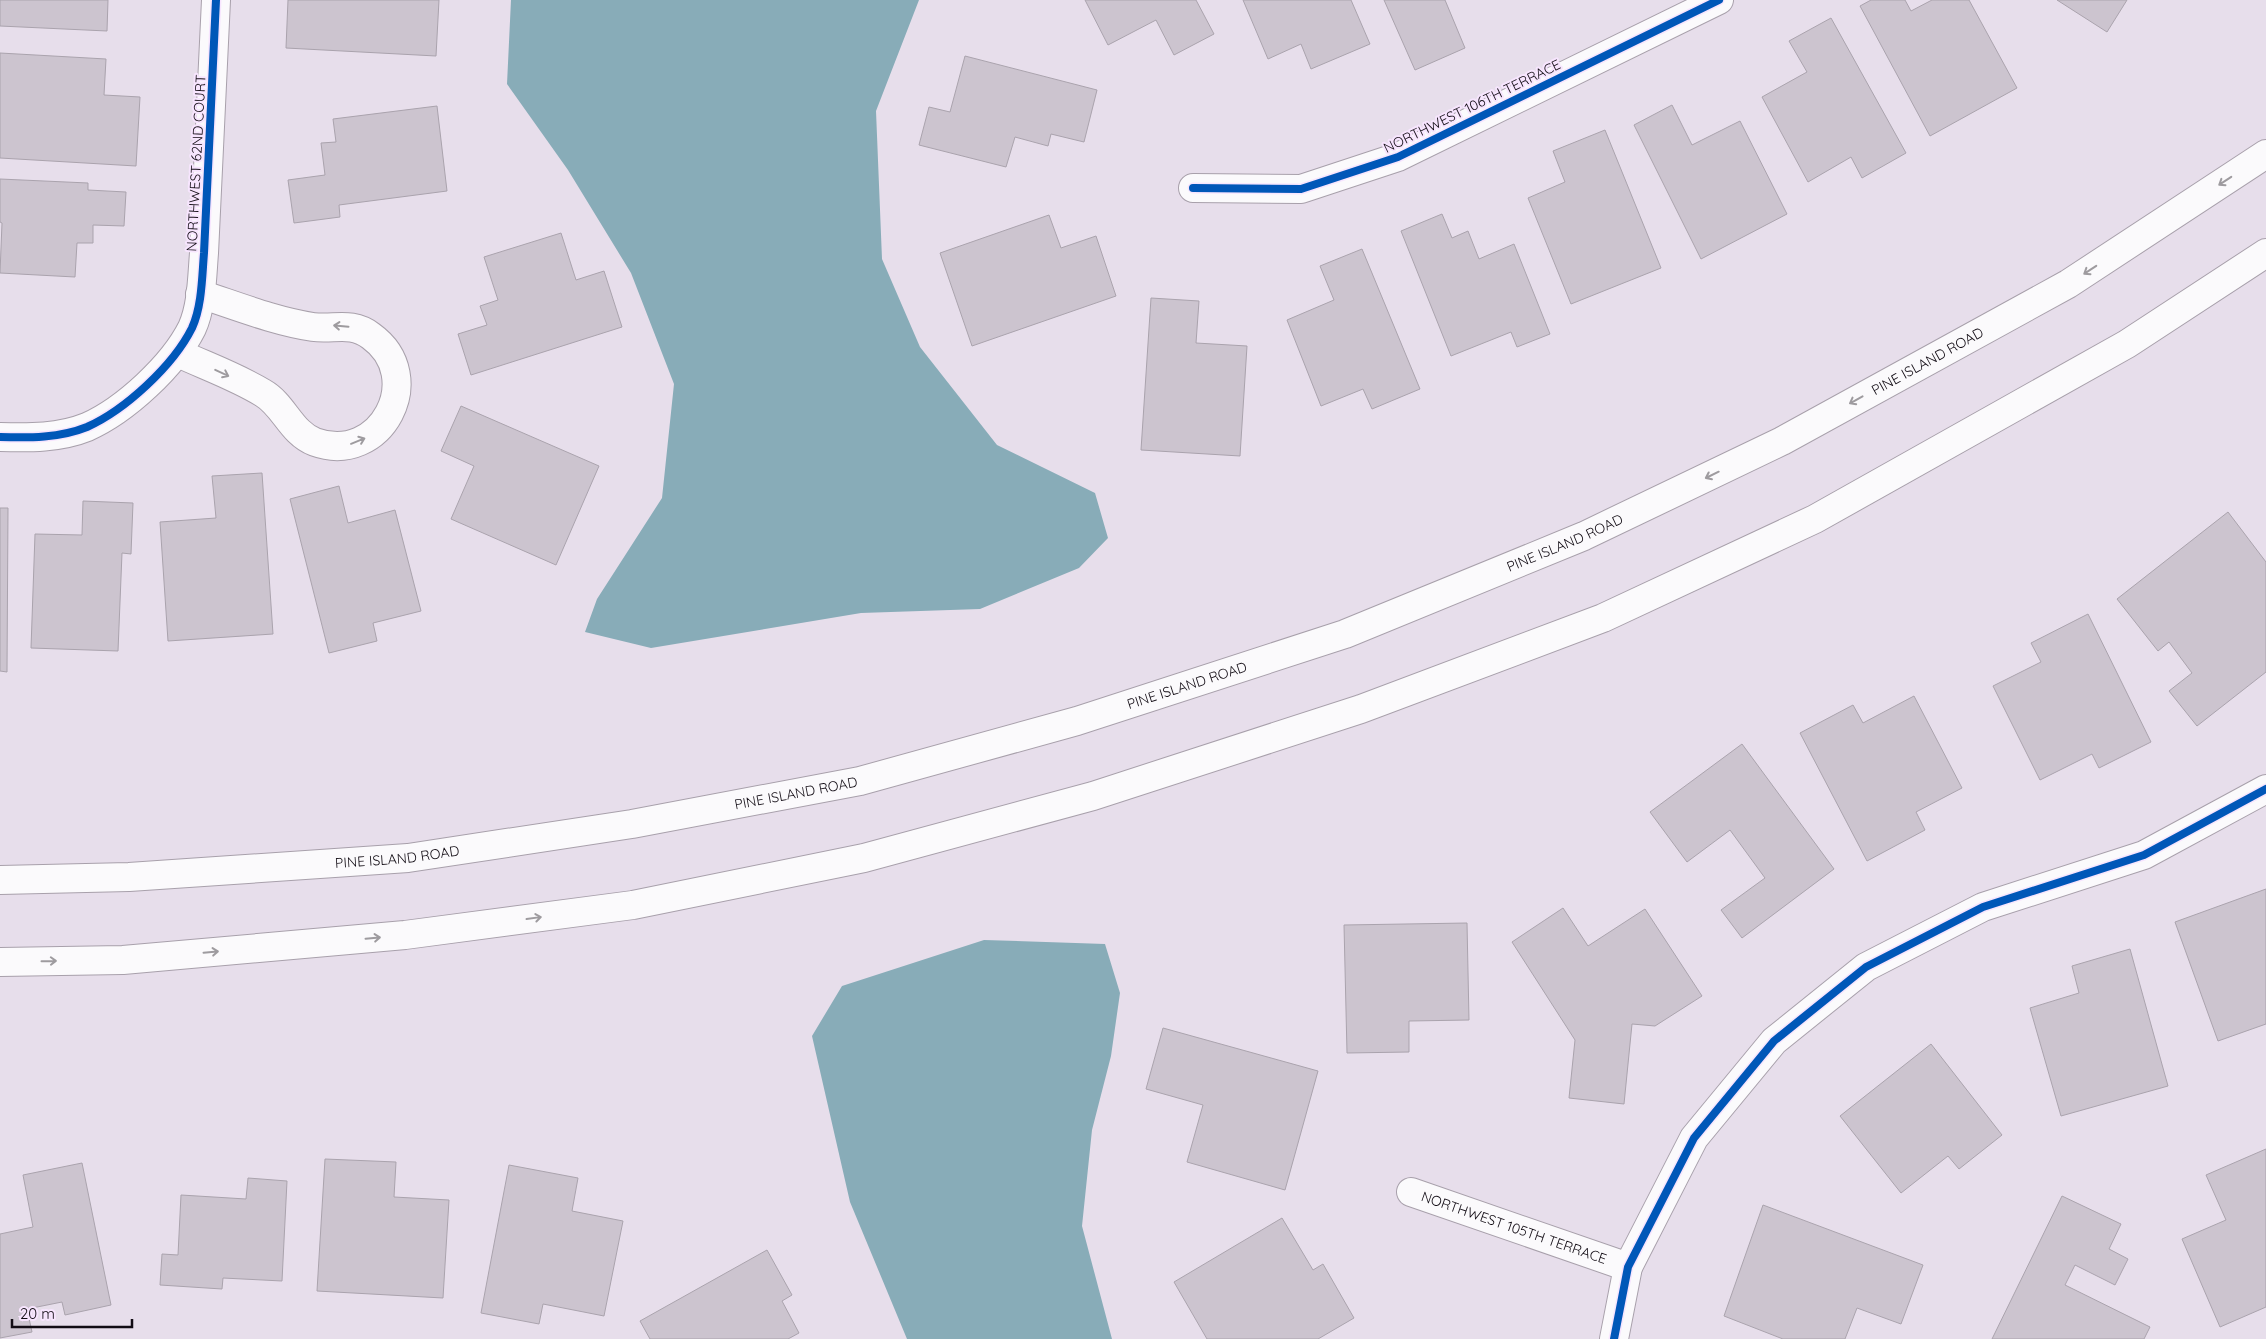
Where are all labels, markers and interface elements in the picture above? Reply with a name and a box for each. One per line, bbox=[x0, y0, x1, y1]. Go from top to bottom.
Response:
street label: NORTHWEST 106TH TERRACE bbox=[1380, 55, 1564, 157]
street label: NORTHWEST 62ND COURT bbox=[182, 74, 210, 252]
one-way arrow bbox=[2219, 176, 2233, 186]
one-way arrow bbox=[2083, 265, 2097, 275]
one-way arrow bbox=[333, 322, 349, 331]
street label: PINE ISLAND ROAD bbox=[1868, 323, 1987, 399]
one-way arrow bbox=[214, 369, 229, 379]
one-way arrow bbox=[1850, 396, 1864, 406]
one-way arrow bbox=[350, 435, 365, 445]
one-way arrow bbox=[1705, 471, 1720, 480]
street label: PINE ISLAND ROAD bbox=[1504, 510, 1626, 576]
street label: PINE ISLAND ROAD bbox=[1125, 657, 1249, 713]
street label: PINE ISLAND ROAD bbox=[733, 773, 859, 814]
street label: PINE ISLAND ROAD bbox=[334, 841, 461, 872]
one-way arrow bbox=[526, 913, 542, 923]
one-way arrow bbox=[364, 933, 380, 943]
one-way arrow bbox=[203, 948, 219, 957]
one-way arrow bbox=[40, 956, 56, 966]
street label: NORTHWEST 105TH TERRACE bbox=[1419, 1187, 1609, 1268]
scale bar bbox=[12, 1296, 132, 1328]
text: 20 m bbox=[20, 1304, 55, 1323]

